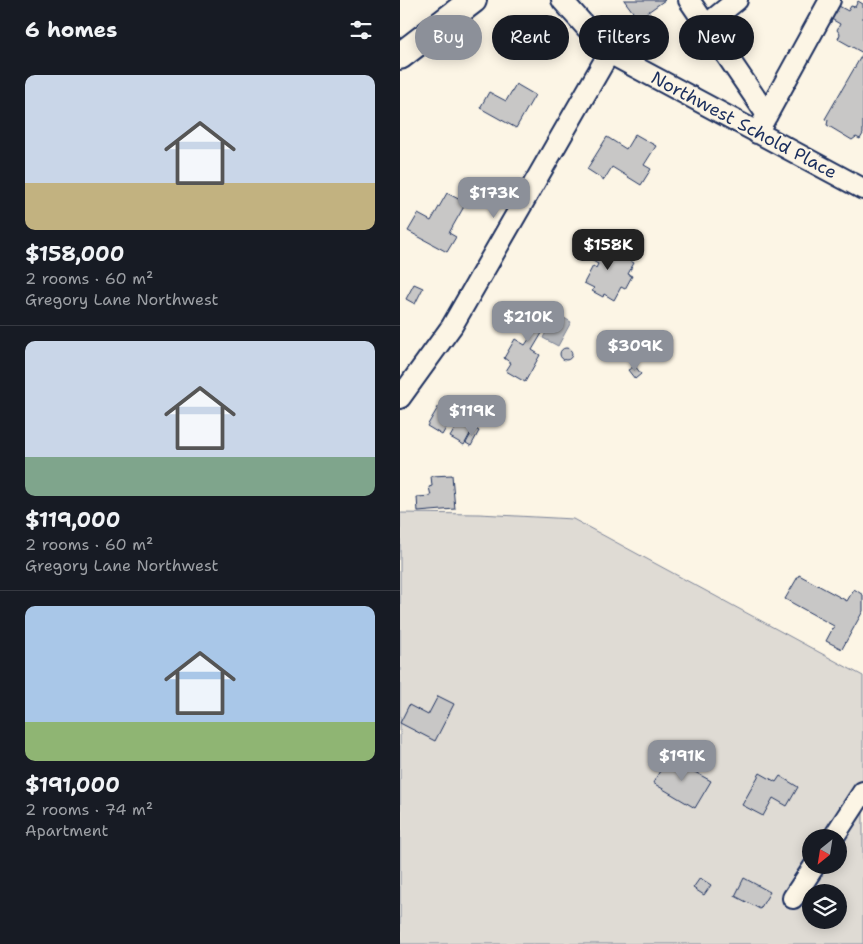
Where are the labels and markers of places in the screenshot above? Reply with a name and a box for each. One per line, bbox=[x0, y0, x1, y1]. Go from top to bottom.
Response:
pin: $173K bbox=[459, 176, 529, 219]
pin: $158K bbox=[573, 228, 643, 271]
pin: $210K bbox=[493, 300, 563, 343]
pin: $309K bbox=[600, 330, 670, 372]
pin: $119K bbox=[437, 394, 507, 437]
pin: $191K bbox=[647, 740, 717, 782]

